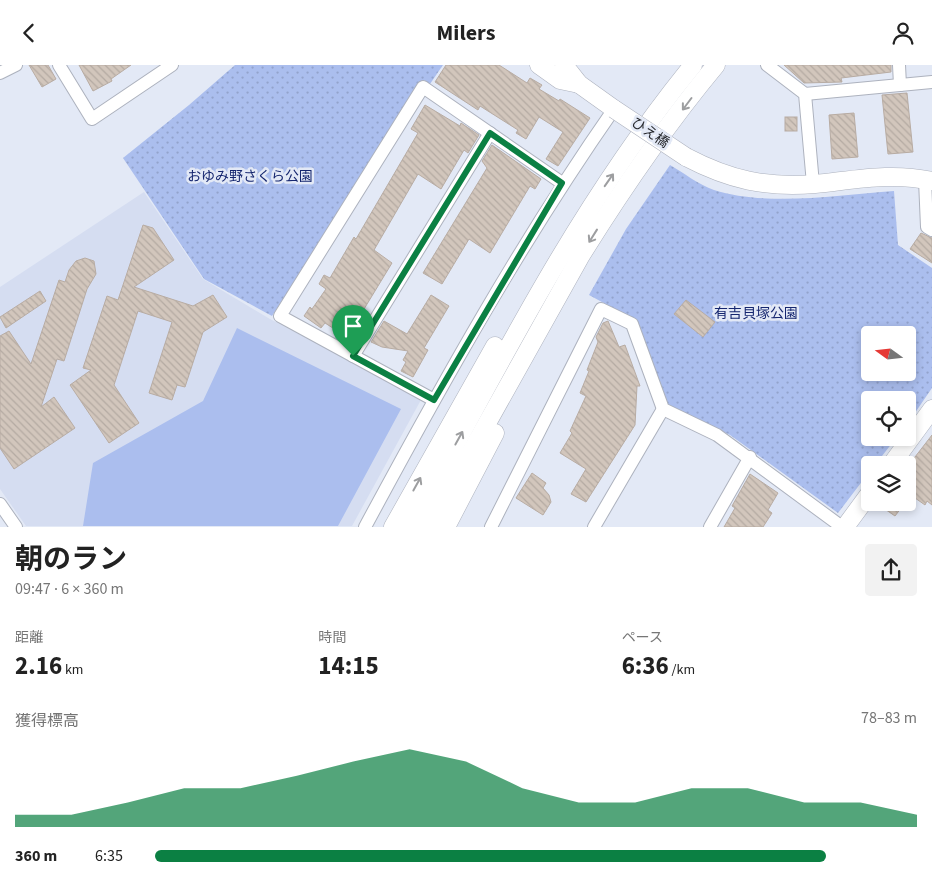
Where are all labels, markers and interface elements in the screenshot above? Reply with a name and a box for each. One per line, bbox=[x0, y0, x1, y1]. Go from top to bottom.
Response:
text: Milers bbox=[437, 17, 495, 49]
icon: back bbox=[15, 19, 43, 47]
icon: person bbox=[889, 19, 917, 47]
one-way arrow bbox=[681, 97, 692, 110]
street label: ひえ橋 bbox=[627, 113, 673, 153]
park label: おゆみ野さくら公園 bbox=[187, 167, 313, 187]
one-way arrow bbox=[604, 173, 614, 187]
one-way arrow bbox=[588, 229, 598, 243]
park label: 有吉貝塚公園 bbox=[714, 304, 798, 324]
pin bbox=[332, 305, 374, 356]
icon: arrive bbox=[339, 312, 367, 340]
north arrow bbox=[861, 326, 916, 381]
map controls bbox=[861, 326, 916, 511]
button: locate bbox=[861, 391, 916, 446]
one-way arrow bbox=[454, 430, 464, 445]
button: layers bbox=[861, 456, 916, 511]
one-way arrow bbox=[413, 477, 423, 492]
text: 朝のラン bbox=[15, 539, 127, 579]
button: share bbox=[865, 544, 917, 596]
text: 09:47 · 6 × 360 m bbox=[15, 578, 124, 600]
text: 距離 bbox=[15, 628, 43, 648]
text: 時間 bbox=[318, 628, 346, 648]
text: ペース bbox=[622, 628, 663, 648]
text: 2.16 bbox=[15, 648, 62, 684]
text: 14:15 bbox=[318, 648, 379, 684]
text: 6:36 bbox=[622, 648, 669, 684]
text: km bbox=[62, 660, 83, 680]
text: /km bbox=[669, 660, 695, 680]
text: 78–83 m bbox=[861, 707, 917, 729]
text: 獲得標高 bbox=[15, 710, 79, 732]
text: 360 m bbox=[15, 845, 57, 867]
text: 6:35 bbox=[95, 845, 123, 867]

